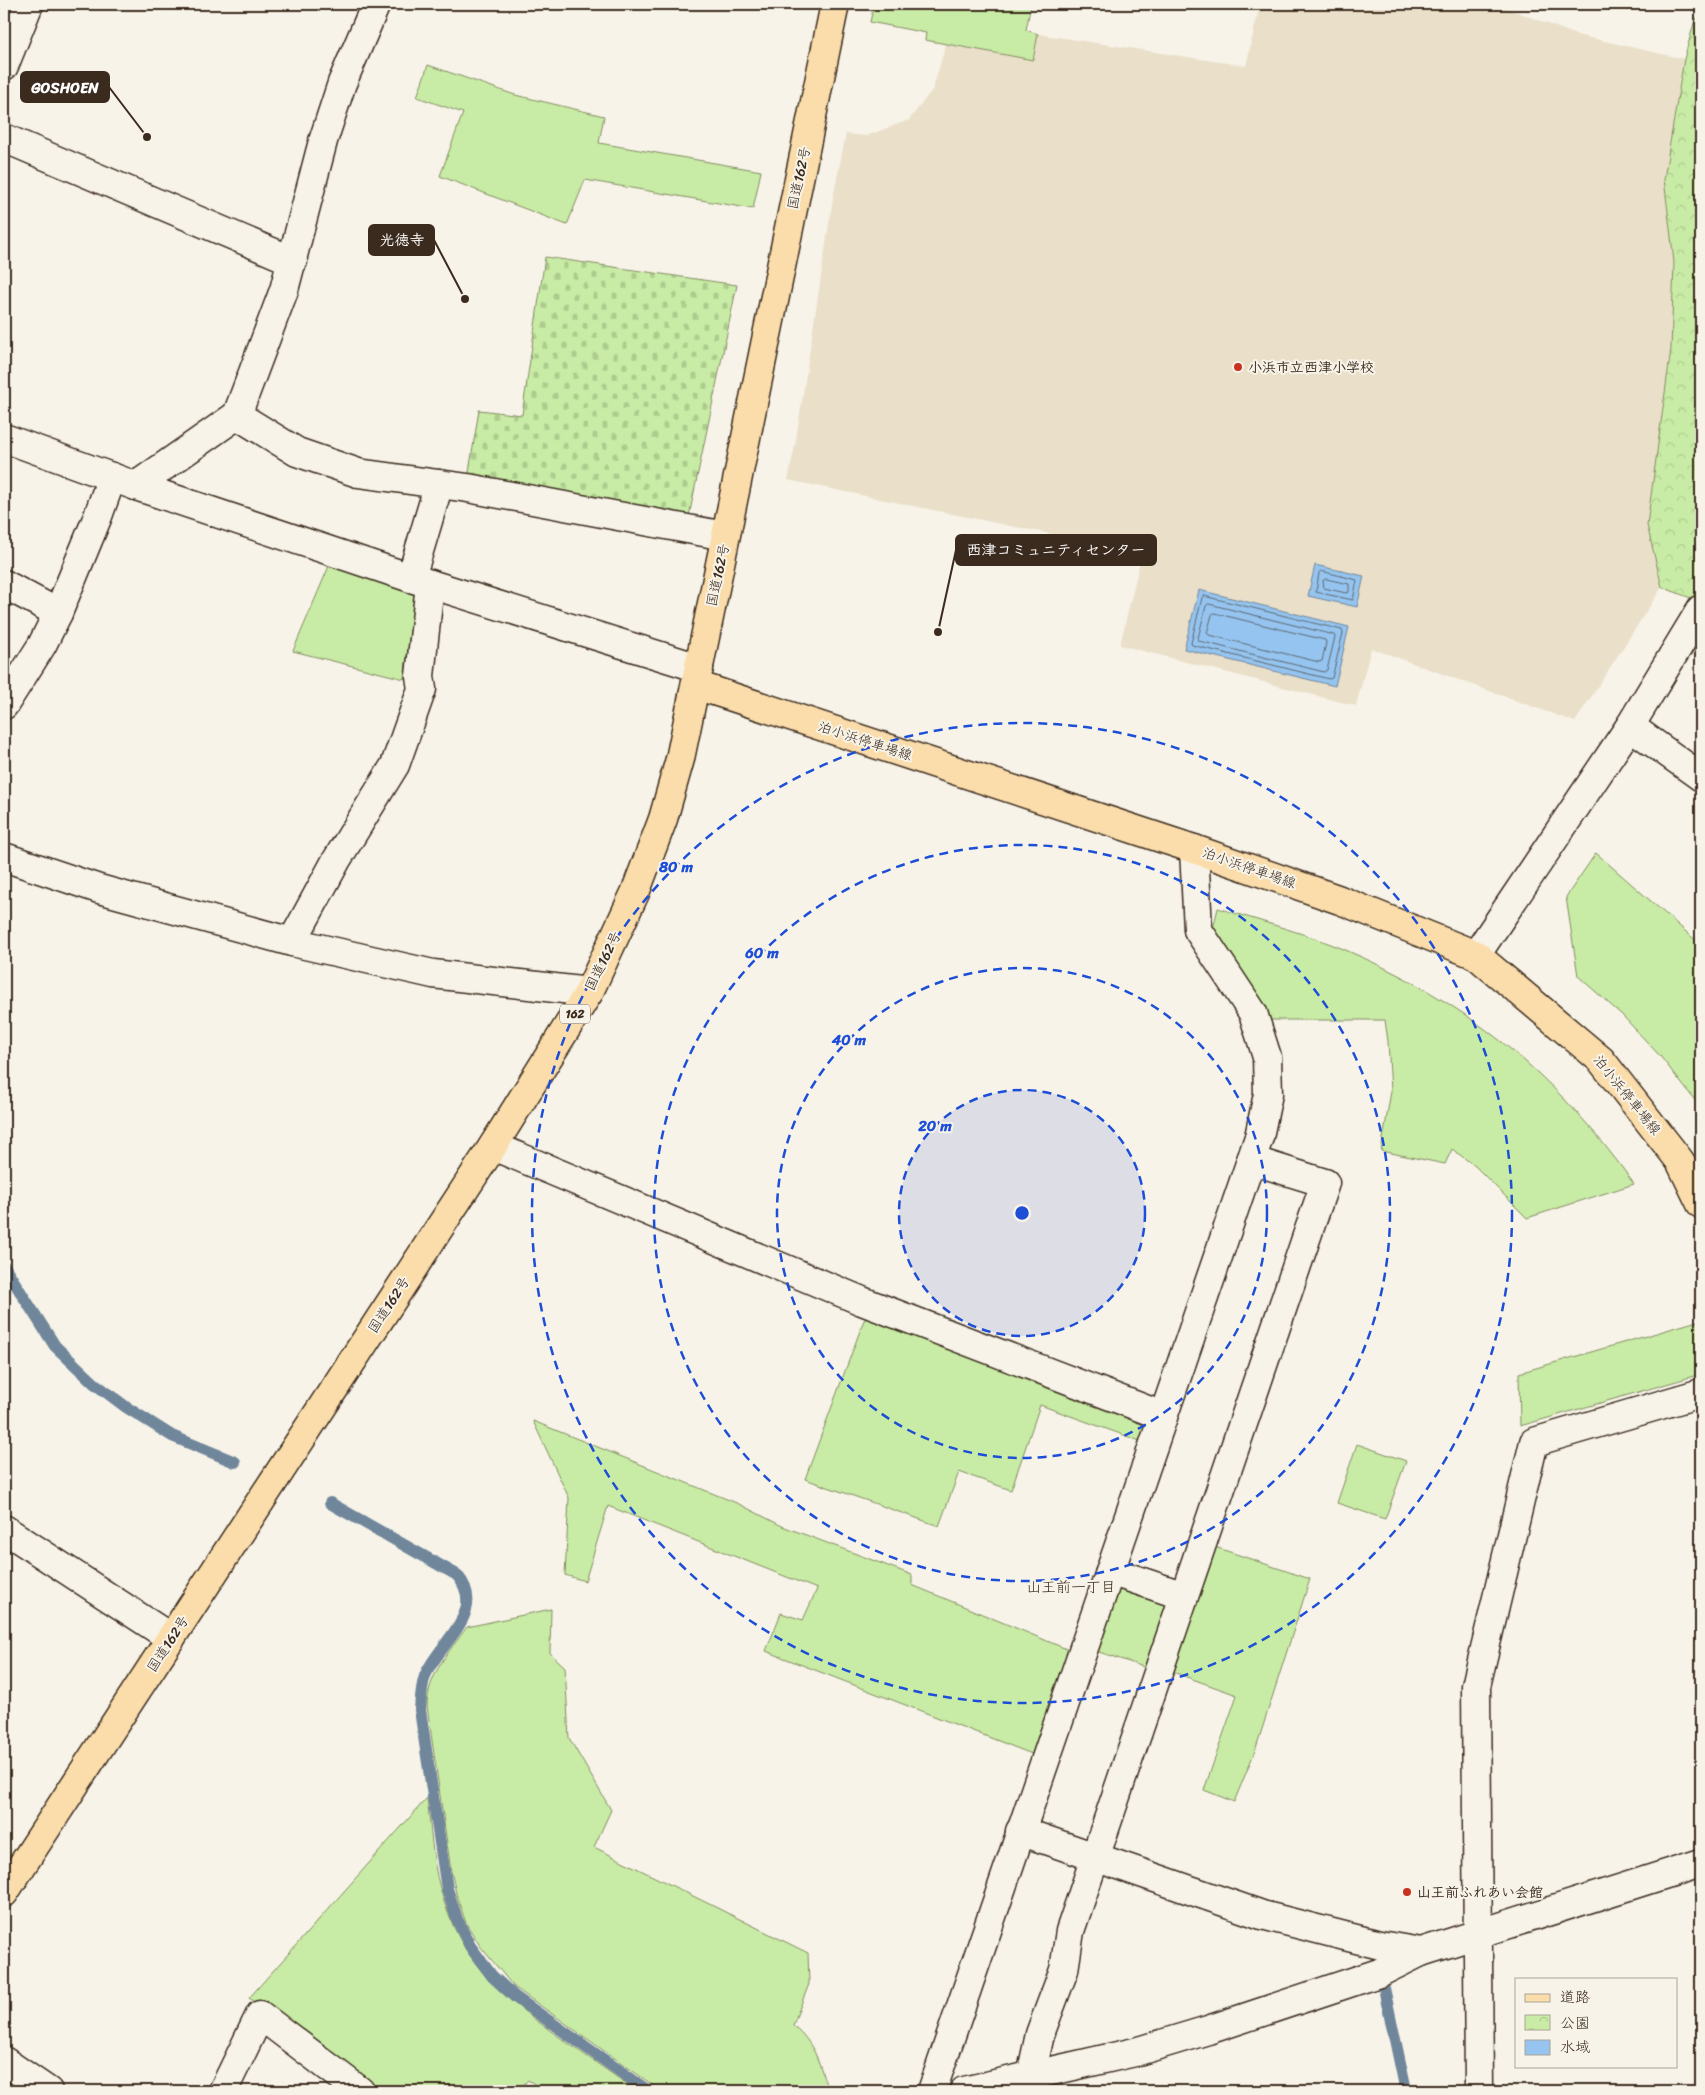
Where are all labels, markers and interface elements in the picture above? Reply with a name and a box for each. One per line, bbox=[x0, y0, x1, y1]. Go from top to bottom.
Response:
callout: GOSHOEN bbox=[21, 72, 109, 102]
text: GOSHOEN bbox=[30, 75, 99, 101]
street label: 国道162号 bbox=[780, 144, 818, 212]
callout: 光徳寺 bbox=[369, 225, 434, 255]
text: 光徳寺 bbox=[379, 227, 425, 253]
place label: 小浜市立西津小学校 bbox=[1248, 355, 1374, 380]
marker: 小浜市立西津小学校 bbox=[1232, 361, 1244, 373]
callout: 西津コミュニティセンター bbox=[956, 535, 1156, 565]
text: 西津コミュニティセンター bbox=[966, 537, 1146, 563]
street label: 国道162号 bbox=[699, 541, 737, 609]
street label: 泊小浜停車場線 bbox=[815, 714, 915, 768]
street label: 泊小浜停車場線 bbox=[1199, 840, 1299, 896]
text: 80 m bbox=[658, 854, 693, 880]
street label: 国道162号 bbox=[578, 927, 628, 995]
text: 60 m bbox=[744, 940, 779, 966]
road number: 162 bbox=[560, 1004, 590, 1024]
text: 40 m bbox=[831, 1027, 867, 1053]
street label: 泊小浜停車場線 bbox=[1586, 1049, 1668, 1141]
text: 20 m bbox=[917, 1113, 952, 1139]
centre of rings bbox=[1013, 1204, 1031, 1222]
street label: 国道162号 bbox=[361, 1271, 417, 1339]
district label: 山王前一丁目 bbox=[1026, 1574, 1116, 1600]
street label: 国道162号 bbox=[140, 1610, 196, 1678]
place label: 山王前ふれあい会館 bbox=[1417, 1880, 1543, 1905]
marker: 山王前ふれあい会館 bbox=[1401, 1886, 1413, 1898]
legend bbox=[1515, 1978, 1678, 2068]
text: 道路 bbox=[1560, 1984, 1590, 2010]
text: 公園 bbox=[1560, 2010, 1590, 2036]
text: 水域 bbox=[1560, 2034, 1590, 2060]

